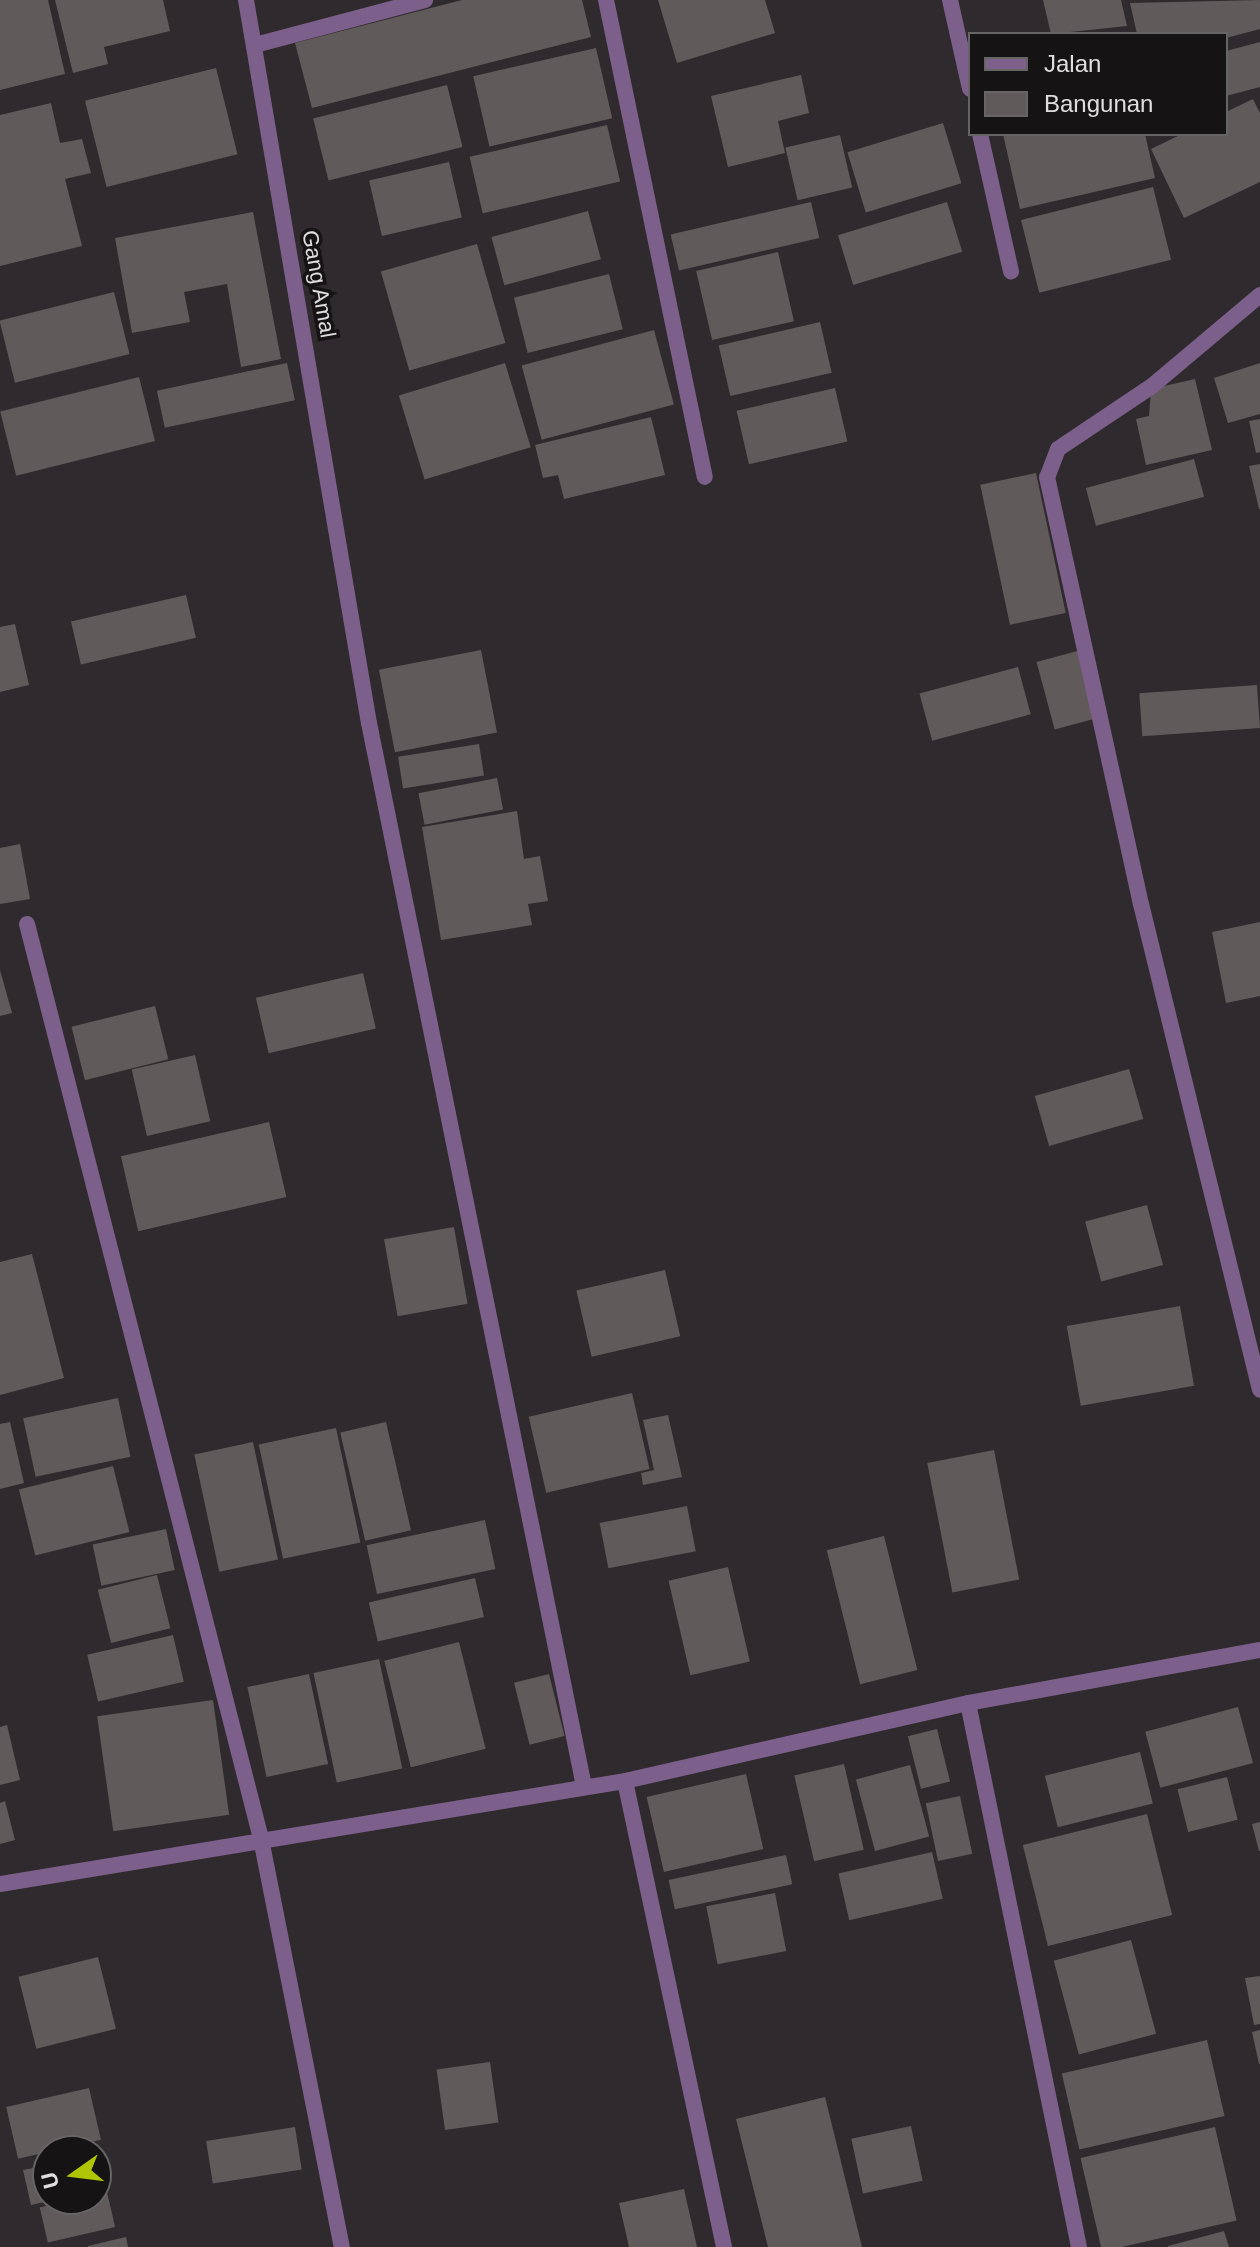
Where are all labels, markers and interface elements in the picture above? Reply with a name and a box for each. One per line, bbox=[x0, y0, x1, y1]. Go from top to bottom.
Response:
legend bbox=[968, 32, 1228, 136]
text: Jalan bbox=[1044, 50, 1101, 77]
text: Bangunan bbox=[1044, 90, 1153, 117]
street label: Gang Amal bbox=[296, 228, 342, 340]
north arrow bbox=[32, 2135, 112, 2215]
text: U bbox=[36, 2170, 64, 2191]

